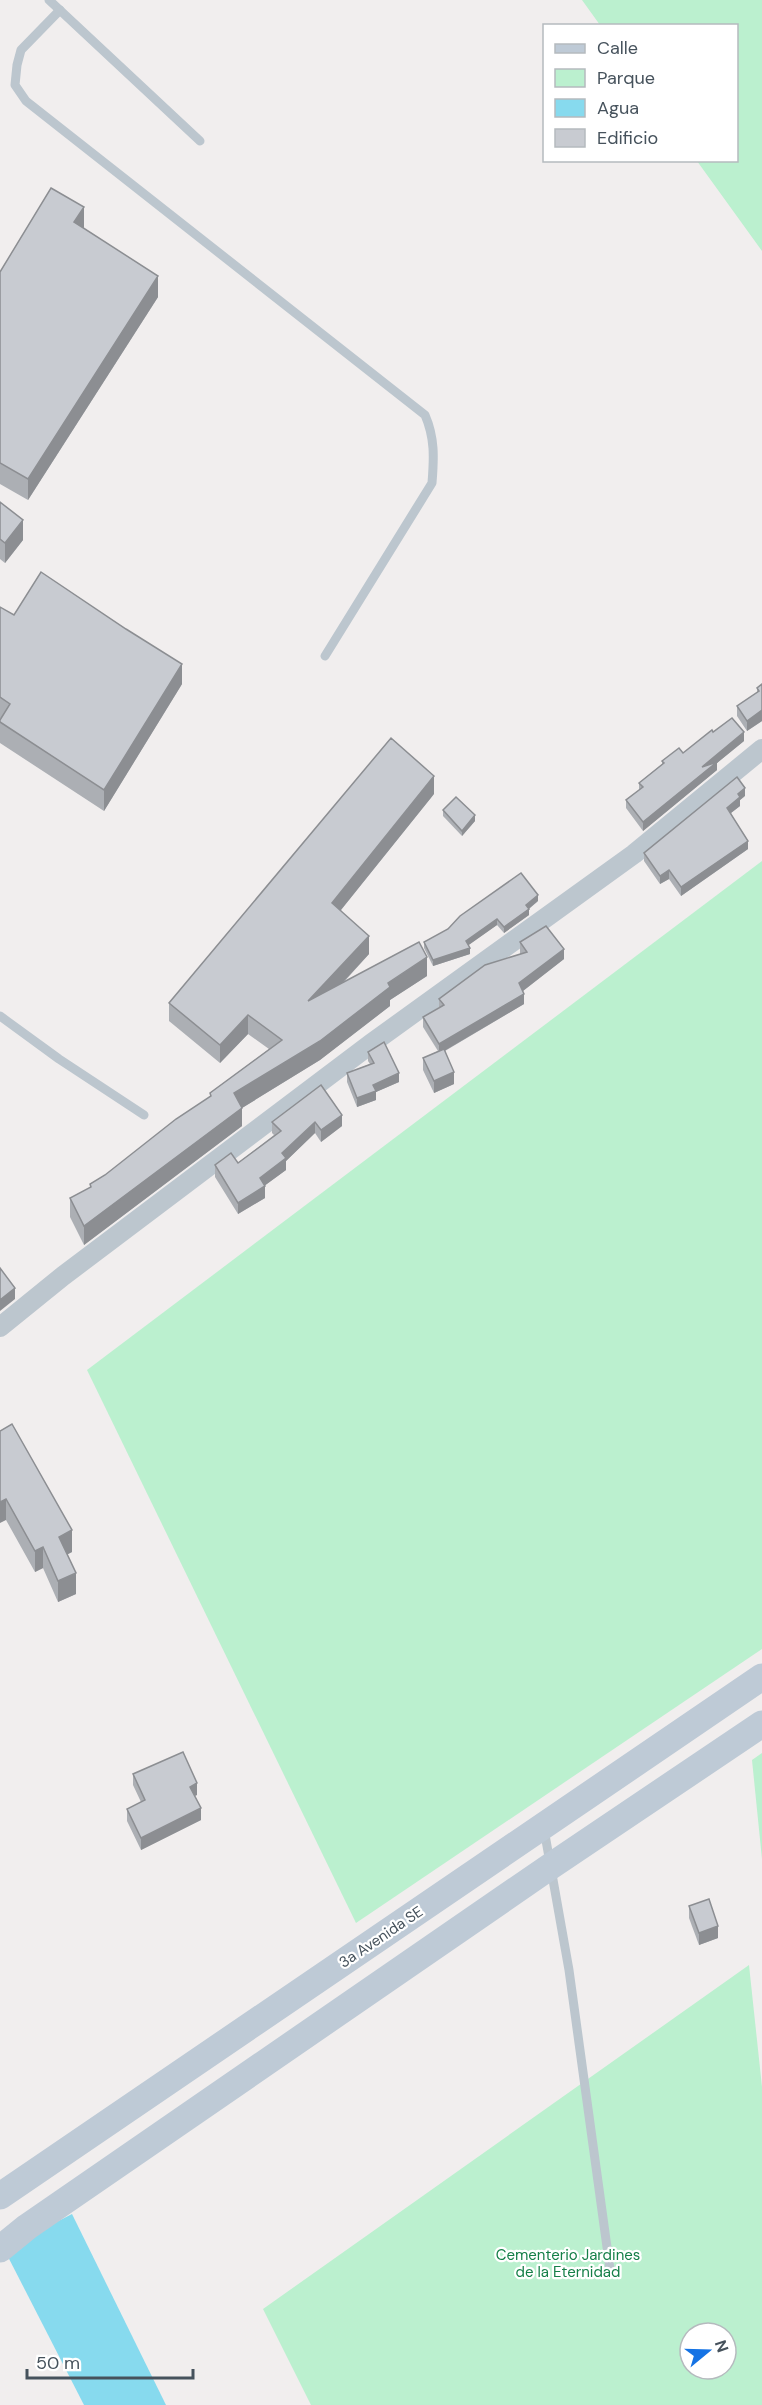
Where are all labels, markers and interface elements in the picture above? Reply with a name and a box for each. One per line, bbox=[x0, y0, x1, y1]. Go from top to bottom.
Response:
legend bbox=[543, 24, 738, 162]
text: Calle bbox=[597, 36, 638, 60]
text: Parque bbox=[597, 66, 655, 90]
text: Agua bbox=[597, 96, 639, 120]
text: Edificio bbox=[597, 126, 658, 150]
street label: 3a Avenida SE bbox=[335, 1902, 427, 1972]
park label: Cementerio Jardines de la Eternidad bbox=[496, 2245, 640, 2282]
north arrow bbox=[678, 2321, 738, 2381]
text: N bbox=[710, 2337, 734, 2355]
scale bar bbox=[27, 2342, 194, 2380]
text: 50 m bbox=[36, 2351, 80, 2375]

